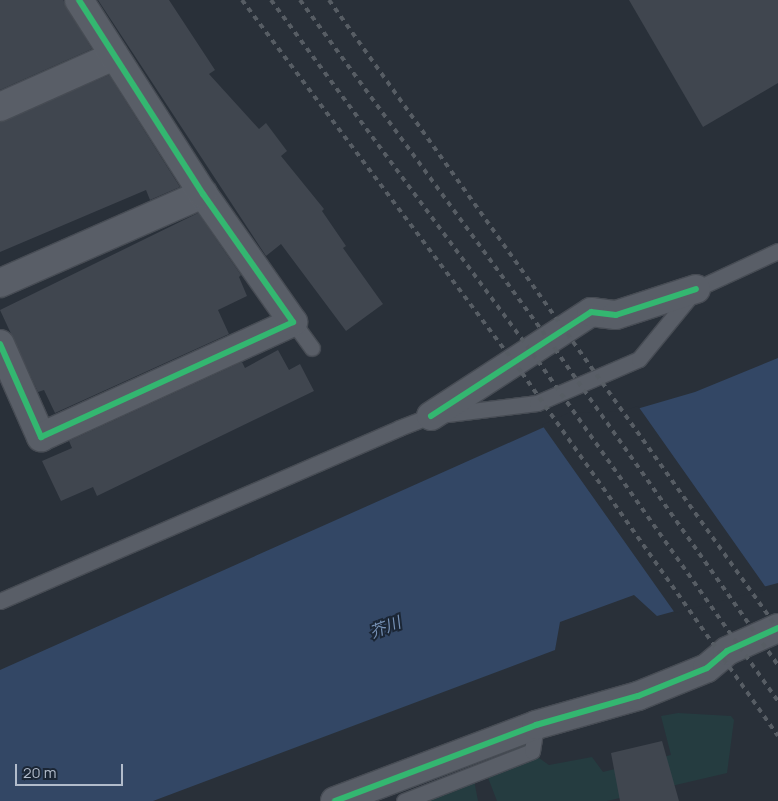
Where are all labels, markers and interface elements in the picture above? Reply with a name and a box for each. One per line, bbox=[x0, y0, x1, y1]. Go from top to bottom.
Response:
water label: 芥川 bbox=[367, 612, 403, 642]
scale bar bbox=[18, 754, 125, 786]
text: 20 m bbox=[23, 762, 56, 783]

